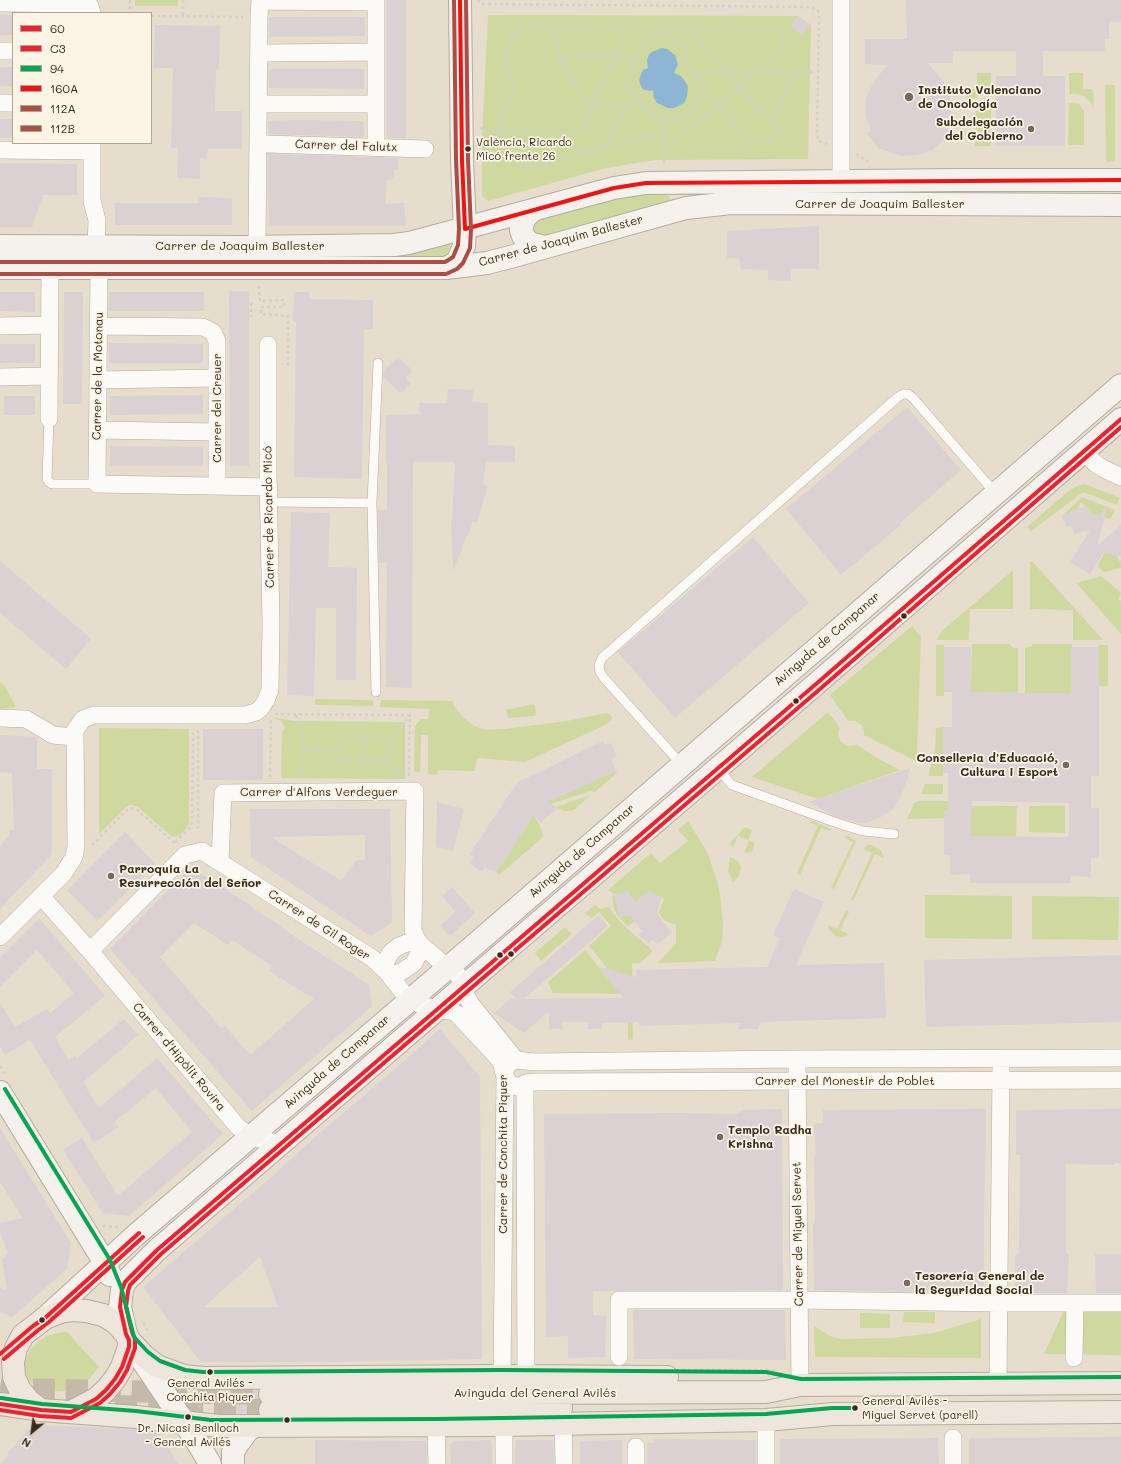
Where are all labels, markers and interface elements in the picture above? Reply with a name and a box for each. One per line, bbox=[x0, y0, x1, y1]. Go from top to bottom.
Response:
legend bbox=[12, 12, 152, 144]
text: 60 bbox=[50, 20, 65, 36]
text: C3 bbox=[50, 40, 66, 56]
text: 94 bbox=[50, 60, 64, 76]
text: 160A bbox=[50, 80, 78, 96]
place label: Instituto Valenciano de Oncología bbox=[918, 83, 1041, 111]
marker: Instituto Valenciano de Oncología bbox=[903, 91, 915, 103]
text: 112A bbox=[50, 100, 76, 116]
place label: Subdelegación del Gobierno bbox=[936, 115, 1023, 143]
text: 112B bbox=[50, 120, 75, 136]
marker: Subdelegación del Gobierno bbox=[1026, 124, 1036, 134]
place label: València, Ricardo Micó frente 26 bbox=[476, 136, 572, 162]
street label: Carrer del Falutx bbox=[295, 137, 397, 155]
marker: València, Ricardo Micó frente 26 bbox=[463, 144, 473, 154]
street label: Carrer de Joaquim Ballester bbox=[795, 197, 965, 211]
street label: Carrer de Joaquim Ballester bbox=[477, 212, 645, 270]
street label: Carrer de Joaquim Ballester bbox=[155, 239, 325, 253]
street label: Carrer de la Motonau bbox=[90, 312, 106, 440]
street label: Carrer del Creuer bbox=[210, 353, 224, 463]
street label: Carrer de Ricardo Micó bbox=[261, 446, 277, 588]
street label: Avinguda de Campanar bbox=[771, 589, 883, 689]
unlabelled marker bbox=[899, 611, 909, 621]
unlabelled marker bbox=[791, 696, 801, 706]
place label: Conselleria d'Educació, Cultura i Esport bbox=[916, 751, 1058, 779]
marker: Conselleria d'Educació, Cultura i Esport bbox=[1061, 760, 1071, 770]
street label: Carrer d'Alfons Verdeguer bbox=[240, 785, 398, 799]
street label: Avinguda de Campanar bbox=[526, 801, 638, 901]
place label: Parroquia La Resurrección del Señor bbox=[119, 862, 261, 890]
marker: Parroquia La Resurrección del Señor bbox=[106, 871, 116, 881]
street label: Carrer de Gil Roger bbox=[265, 887, 373, 963]
unlabelled marker bbox=[506, 949, 516, 959]
unlabelled marker bbox=[495, 950, 505, 960]
street label: Carrer d'Hipòlit Rovira bbox=[130, 1000, 228, 1114]
street label: Avinguda de Campanar bbox=[281, 1012, 393, 1112]
street label: Carrer de Conchita Piquer bbox=[496, 1074, 510, 1234]
street label: Carrer del Monestir de Poblet bbox=[755, 1074, 935, 1088]
place label: Templo Radha Krishna bbox=[728, 1123, 812, 1151]
marker: Templo Radha Krishna bbox=[715, 1132, 725, 1142]
street label: Carrer de Miguel Servet bbox=[790, 1162, 806, 1306]
place label: Tesorería General de la Seguridad Social bbox=[915, 1269, 1044, 1297]
marker: Tesorería General de la Seguridad Social bbox=[902, 1278, 912, 1288]
unlabelled marker bbox=[37, 1315, 47, 1325]
marker: General Avilés - Conchita Piquer bbox=[205, 1367, 215, 1377]
place label: General Avilés - Conchita Piquer bbox=[166, 1377, 254, 1403]
street label: Avinguda del General Avilés bbox=[454, 1386, 616, 1400]
place label: General Avilés - Miguel Servet (parell) bbox=[862, 1395, 978, 1421]
marker: General Avilés - Miguel Servet (parell) bbox=[850, 1403, 860, 1413]
north arrow bbox=[12, 1412, 52, 1452]
marker: Dr. Nicasi Benlloch - General Avilés bbox=[183, 1412, 193, 1422]
unlabelled marker bbox=[282, 1415, 292, 1425]
place label: Dr. Nicasi Benlloch - General Avilés bbox=[137, 1422, 239, 1448]
text: N bbox=[19, 1434, 33, 1452]

